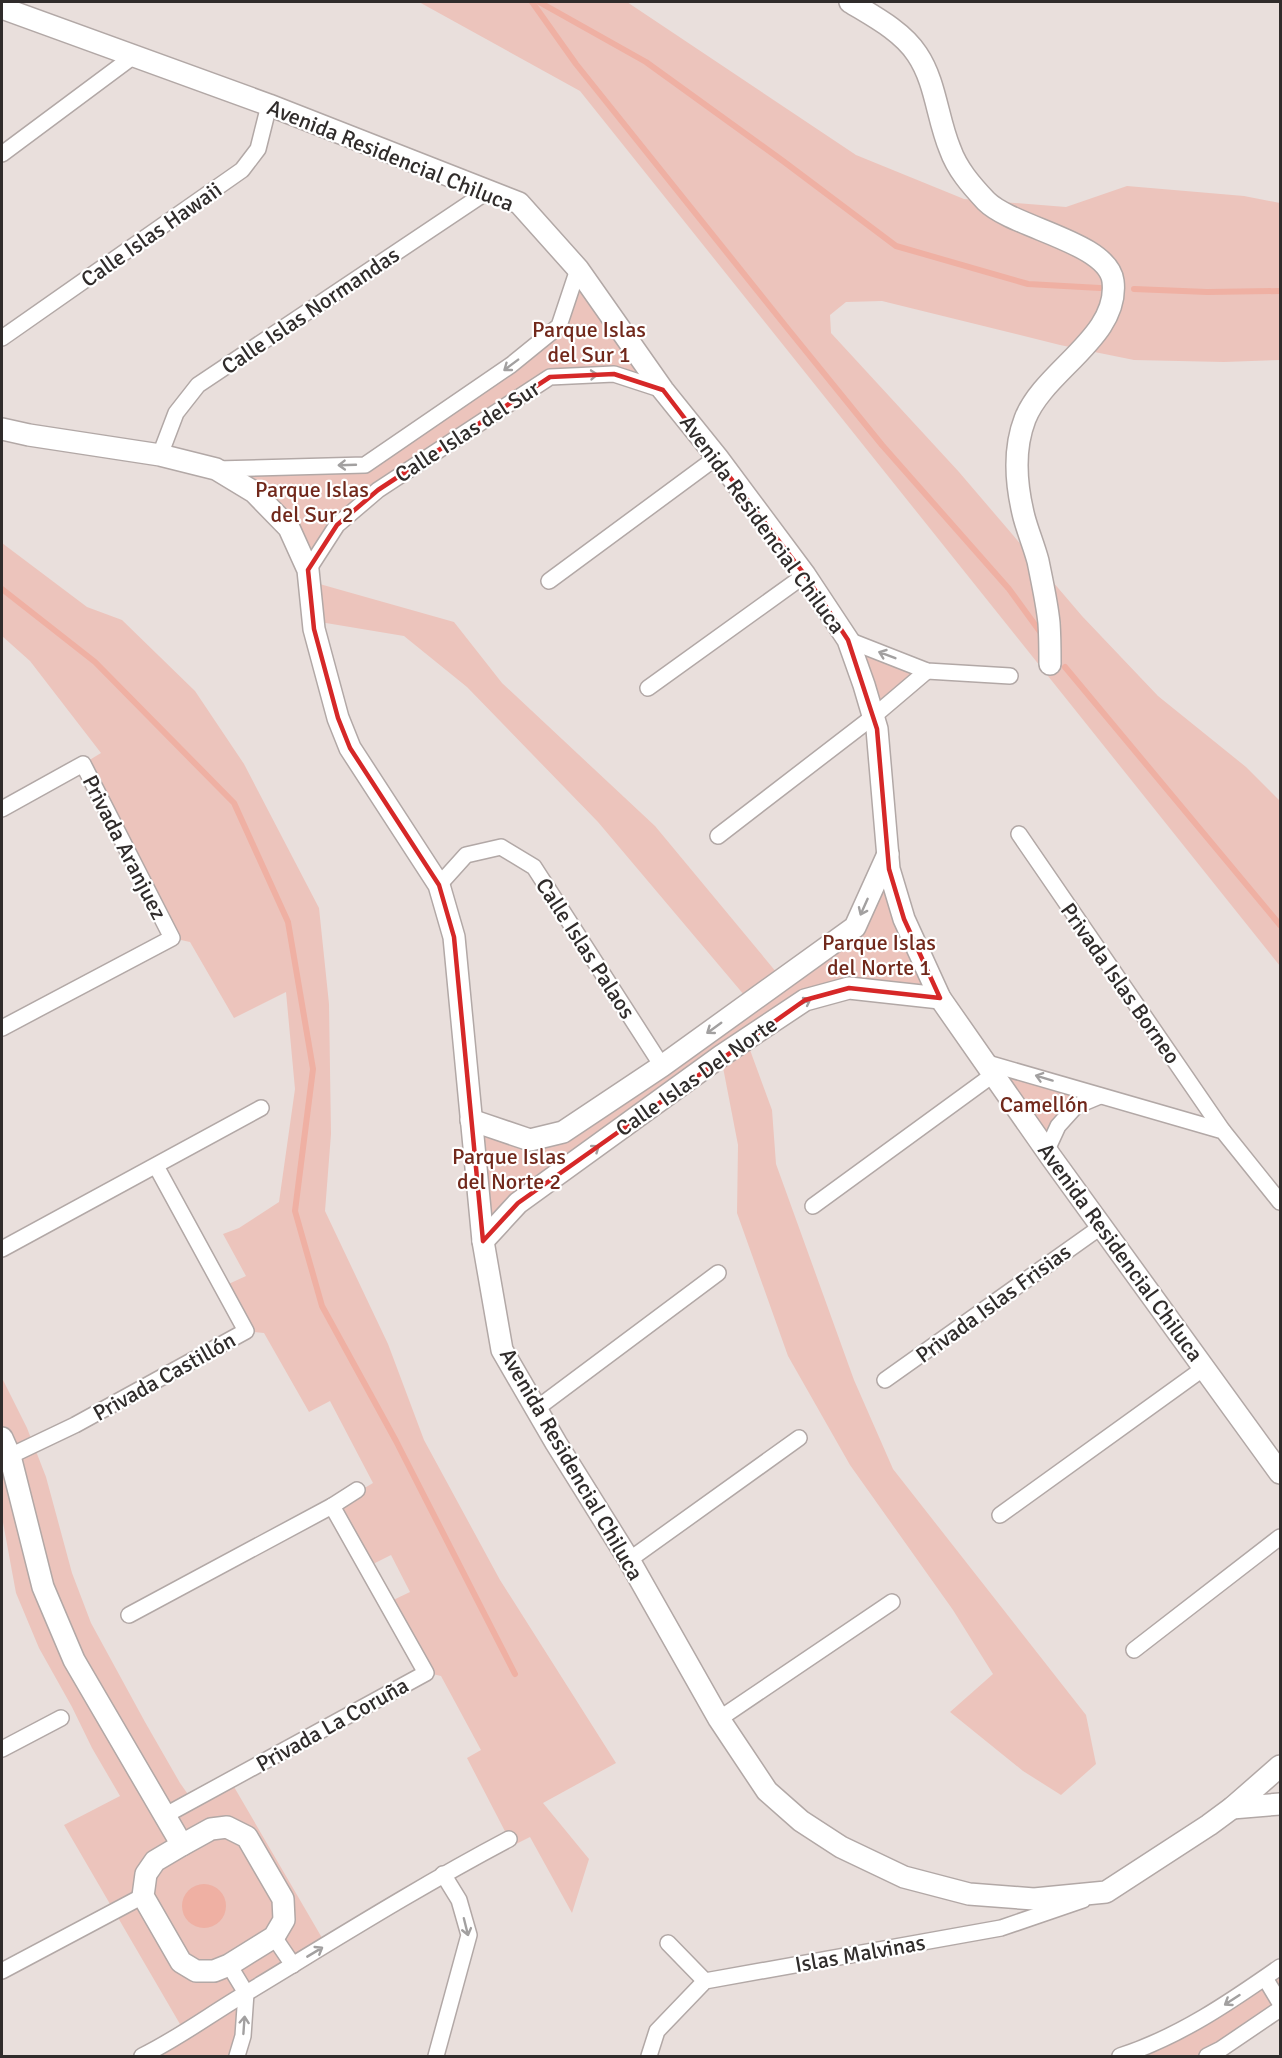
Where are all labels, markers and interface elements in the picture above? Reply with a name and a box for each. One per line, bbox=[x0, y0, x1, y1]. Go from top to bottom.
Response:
street label: Avenida Residencial Chiluca bbox=[264, 94, 518, 217]
street label: Calle Islas Hawaii bbox=[76, 176, 227, 293]
street label: Calle Islas Normandas bbox=[216, 241, 404, 380]
park label: Parque Islas del Sur 1 bbox=[532, 316, 646, 368]
one-way arrow bbox=[503, 358, 519, 371]
one-way arrow bbox=[579, 370, 599, 381]
street label: Calle Islas del Sur bbox=[390, 375, 545, 488]
street label: Avenida Residencial Chiluca bbox=[674, 410, 851, 639]
one-way arrow bbox=[337, 459, 357, 471]
park label: Parque Islas del Sur 2 bbox=[255, 476, 369, 528]
one-way arrow bbox=[878, 649, 897, 660]
street label: Privada Aranjuez bbox=[77, 770, 173, 924]
street label: Calle Islas Palaos bbox=[530, 873, 641, 1024]
street label: Privada Islas Borneo bbox=[1055, 897, 1186, 1069]
one-way arrow bbox=[858, 898, 869, 916]
park label: Parque Islas del Norte 1 bbox=[822, 929, 936, 981]
one-way arrow bbox=[794, 996, 812, 1008]
street label: Calle Islas Del Norte bbox=[610, 1011, 782, 1142]
one-way arrow bbox=[707, 1022, 723, 1034]
one-way arrow bbox=[1035, 1072, 1054, 1083]
park label: Camellón bbox=[1000, 1091, 1088, 1118]
street label: Avenida Residencial Chiluca bbox=[1032, 1138, 1209, 1367]
park label: Parque Islas del Norte 2 bbox=[452, 1143, 566, 1195]
one-way arrow bbox=[583, 1144, 599, 1157]
street label: Privada Islas Frisias bbox=[910, 1238, 1076, 1369]
street label: Privada Castillón bbox=[88, 1326, 240, 1427]
street label: Avenida Residencial Chiluca bbox=[494, 1343, 649, 1585]
street label: Privada La Coruña bbox=[251, 1671, 413, 1777]
one-way arrow bbox=[461, 1917, 473, 1936]
street label: Islas Malvinas bbox=[793, 1929, 927, 1978]
one-way arrow bbox=[306, 1945, 323, 1958]
one-way arrow bbox=[1224, 1994, 1241, 2006]
one-way arrow bbox=[239, 2015, 250, 2035]

